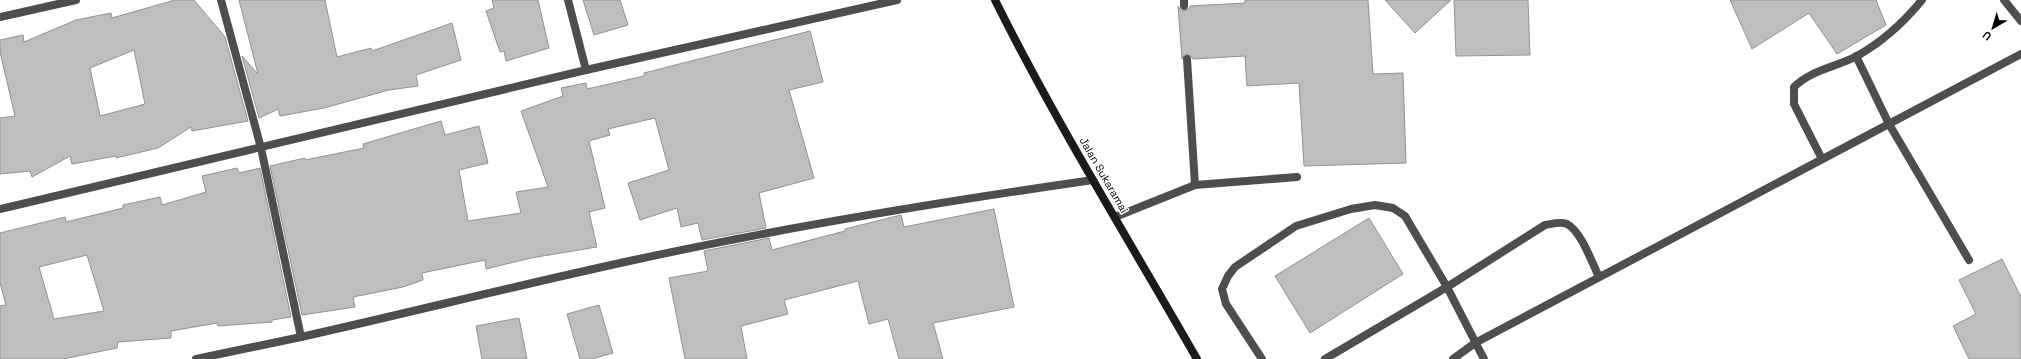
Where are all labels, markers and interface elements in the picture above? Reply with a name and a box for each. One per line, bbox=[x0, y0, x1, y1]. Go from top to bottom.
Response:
north arrow bbox=[1973, 8, 2013, 48]
text: U bbox=[1980, 28, 1994, 44]
street label: Jalan Sukaramai bbox=[1077, 134, 1132, 216]

